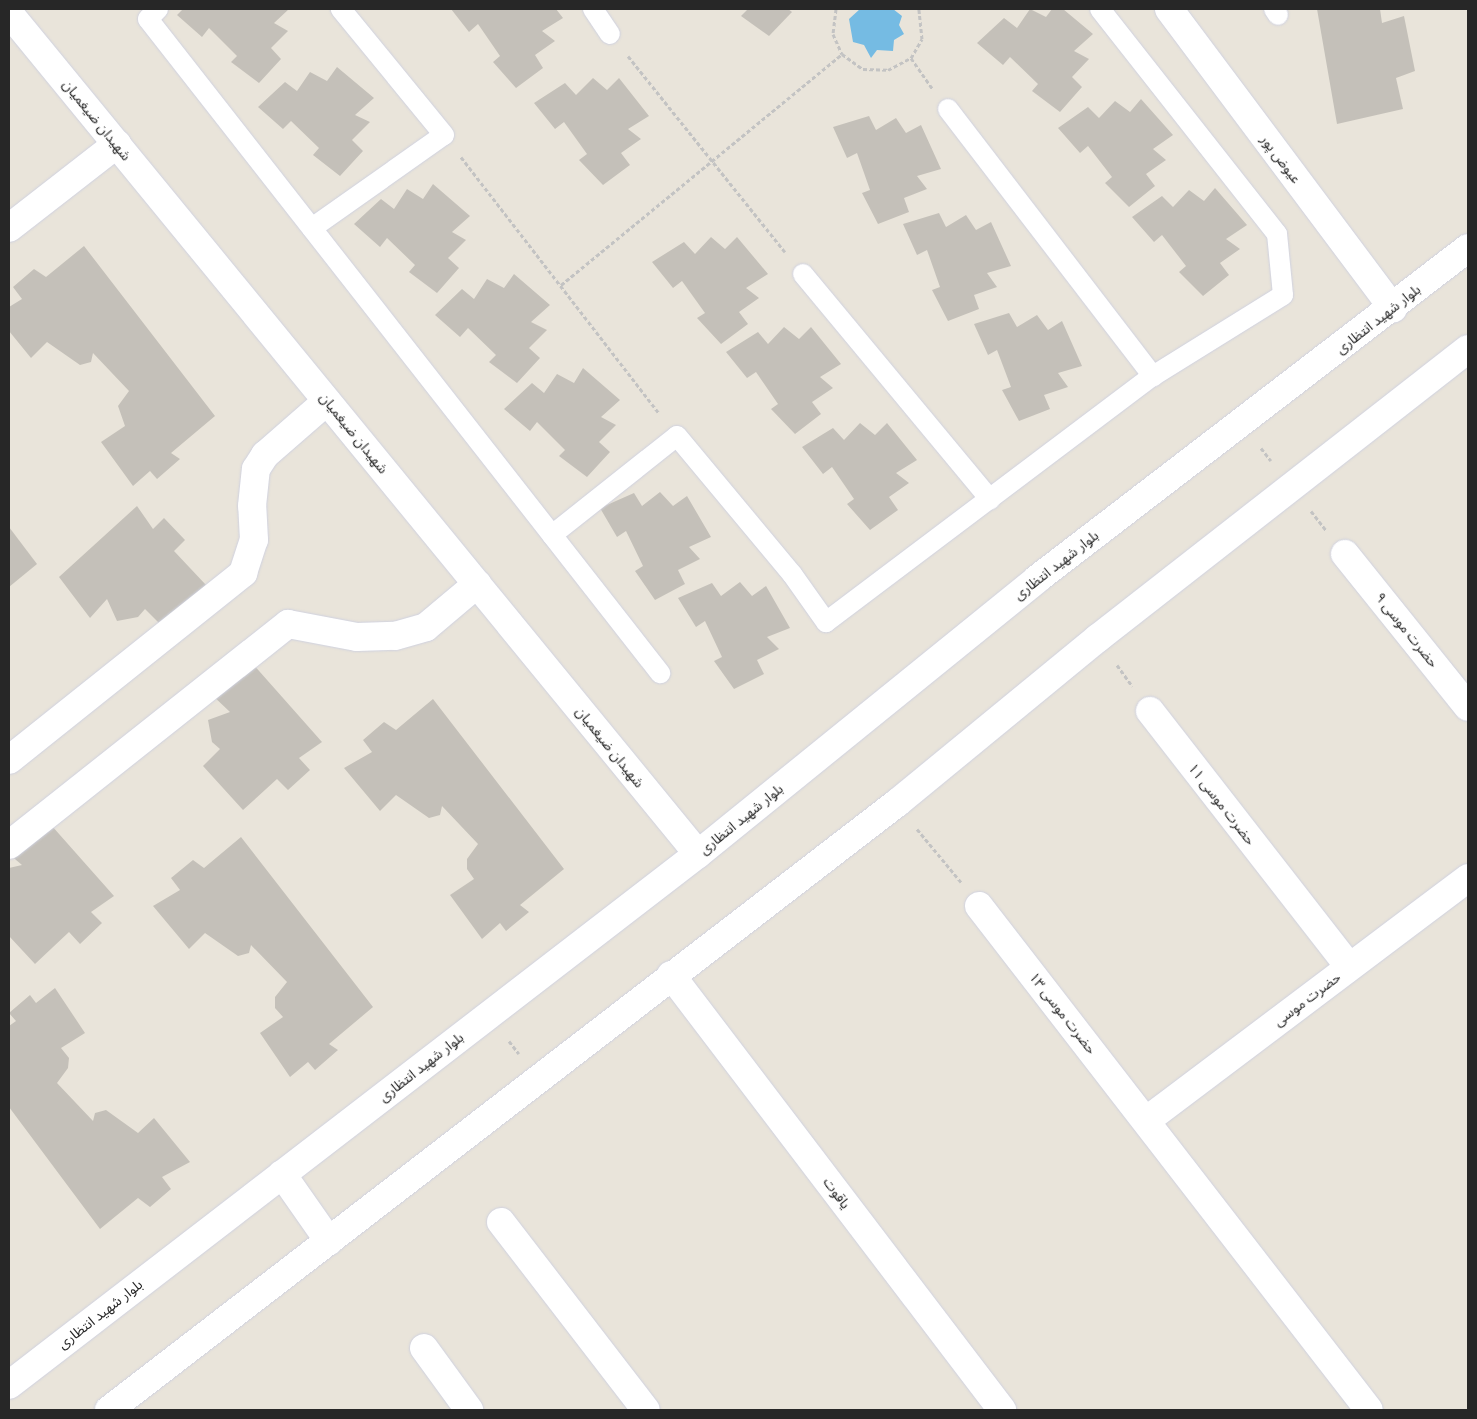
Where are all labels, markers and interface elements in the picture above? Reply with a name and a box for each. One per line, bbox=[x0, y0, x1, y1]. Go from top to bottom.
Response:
street label: شهیدان ضیغمیان bbox=[59, 76, 135, 164]
street label: عیوض پور bbox=[1257, 131, 1305, 187]
street label: بلوار شهید انتظاری bbox=[1332, 281, 1424, 357]
street label: شهیدان ضیغمیان bbox=[316, 389, 392, 477]
street label: بلوار شهید انتظاری bbox=[1010, 527, 1102, 603]
street label: حضرت موسی ۹ bbox=[1372, 589, 1442, 671]
street label: شهیدان ضیغمیان bbox=[572, 703, 648, 791]
street label: حضرت موسی ۱۱ bbox=[1185, 760, 1259, 848]
street label: بلوار شهید انتظاری bbox=[696, 780, 786, 858]
street label: حضرت موسی bbox=[1270, 968, 1344, 1030]
street label: حضرت موسی ۱۳ bbox=[1026, 969, 1100, 1057]
street label: بلوار شهید انتظاری bbox=[375, 1029, 467, 1105]
street label: یاقوت bbox=[820, 1174, 854, 1212]
street label: بلوار شهید انتظاری bbox=[54, 1276, 146, 1352]

